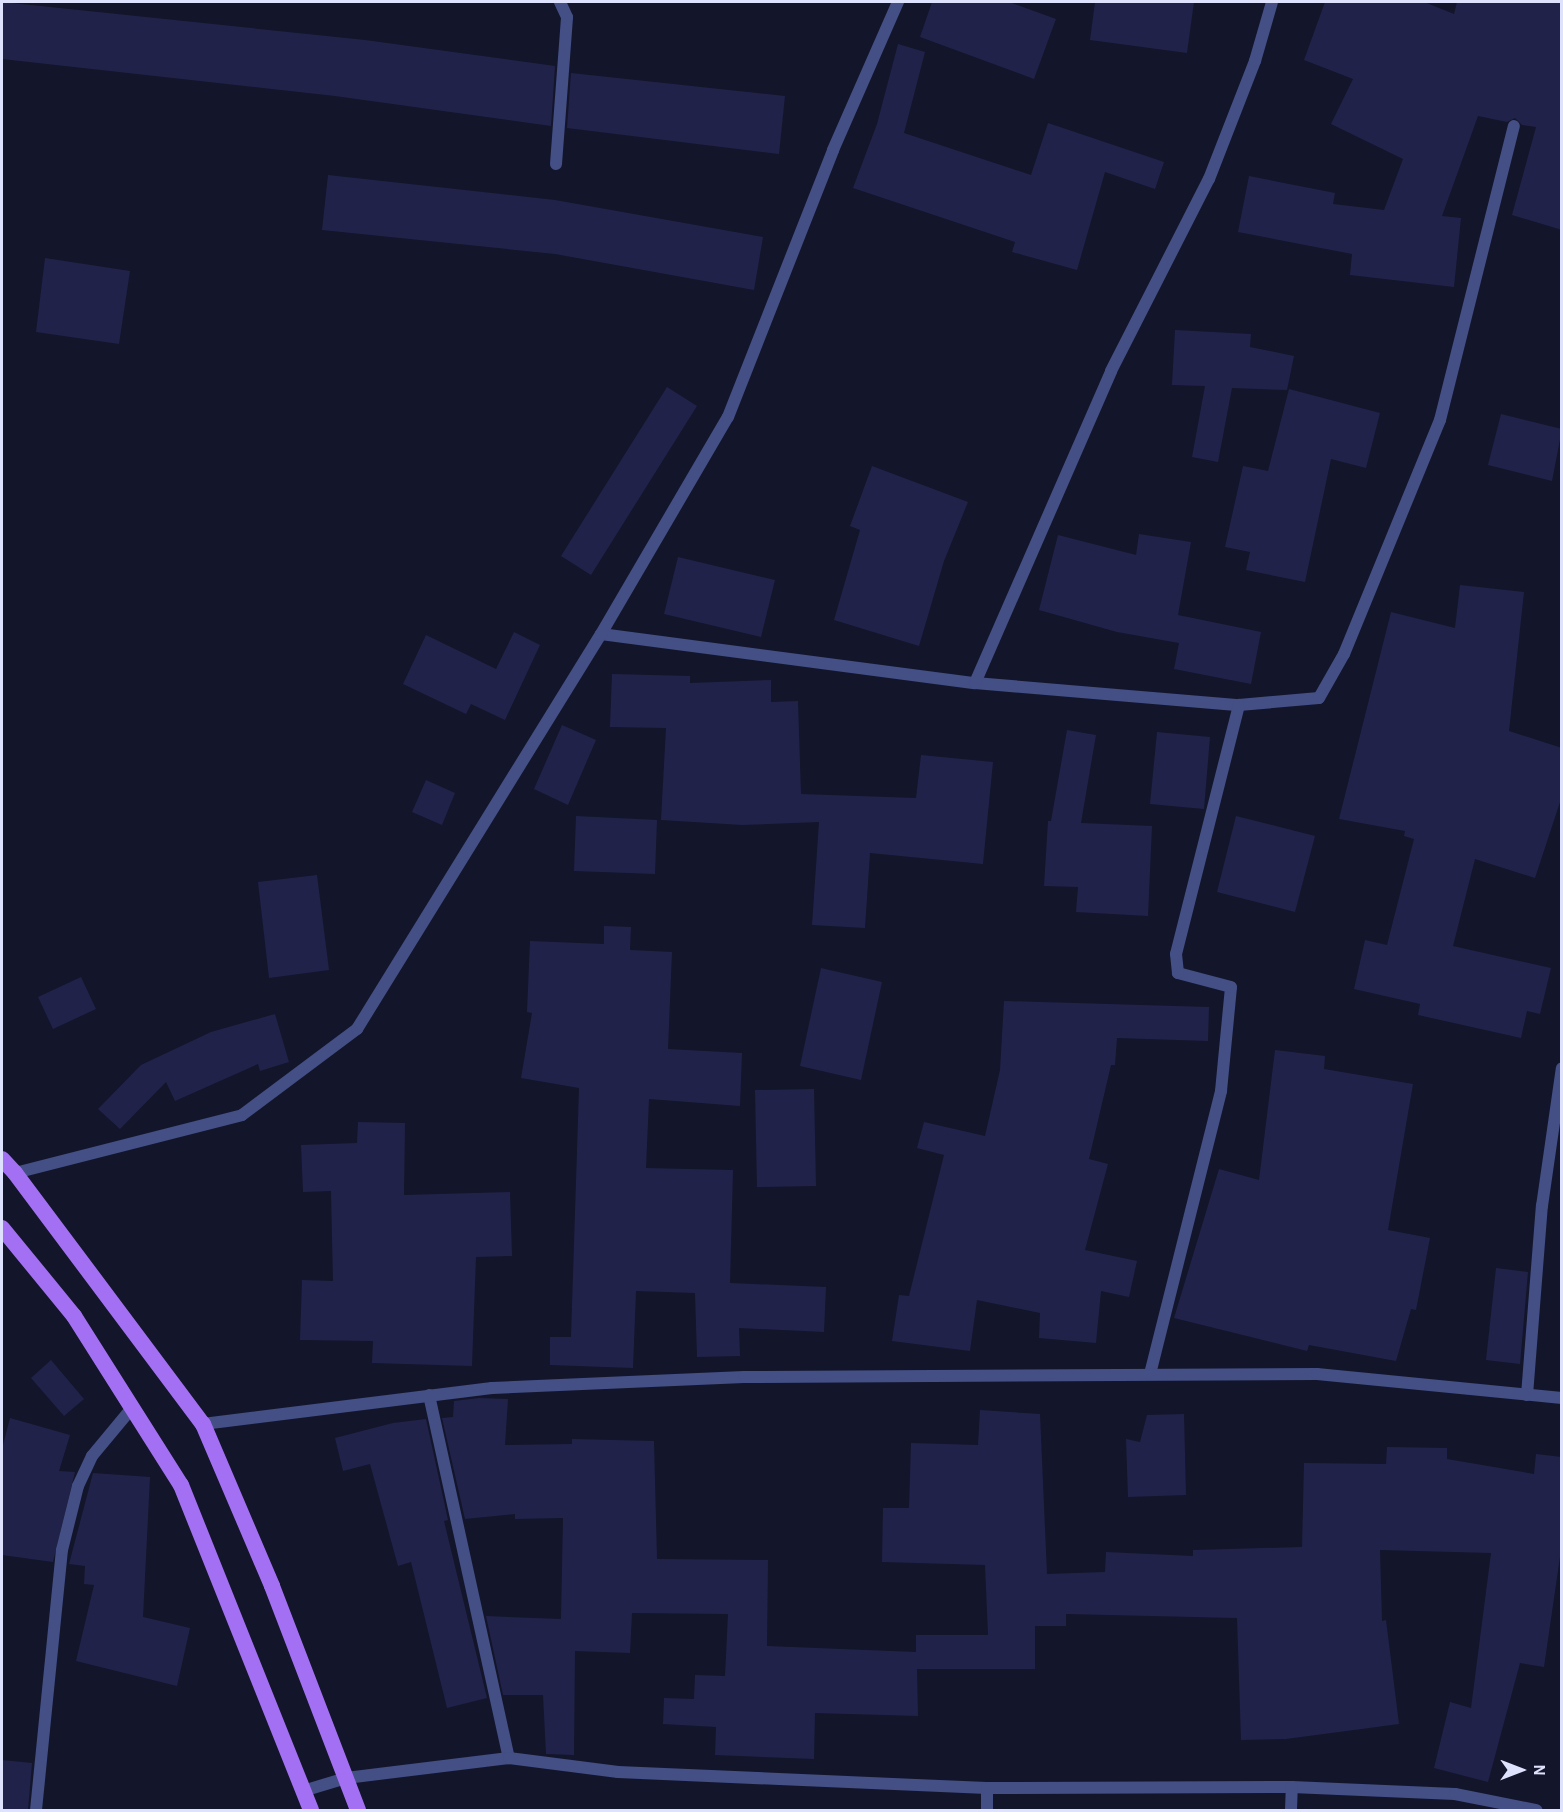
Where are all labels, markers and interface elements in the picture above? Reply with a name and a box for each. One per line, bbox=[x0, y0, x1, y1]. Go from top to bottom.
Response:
north arrow bbox=[1491, 1740, 1551, 1800]
text: N bbox=[1531, 1764, 1547, 1776]

